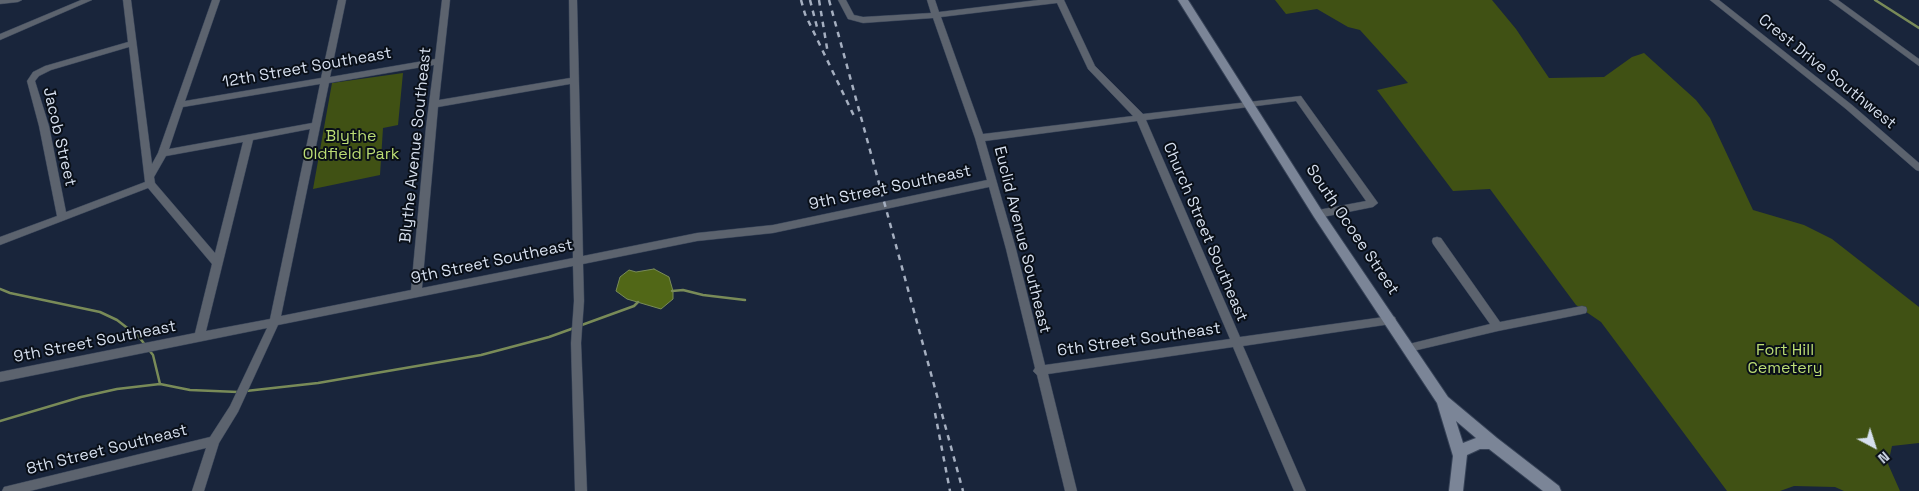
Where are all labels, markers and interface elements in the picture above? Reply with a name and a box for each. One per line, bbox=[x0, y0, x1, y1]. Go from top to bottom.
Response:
street label: Crest Drive Southwest bbox=[1754, 10, 1900, 134]
street label: 12th Street Southeast bbox=[221, 44, 393, 92]
street label: Blythe Avenue Southeast bbox=[396, 46, 436, 244]
street label: Jacob Street bbox=[38, 86, 80, 188]
park label: Blythe Oldfield Park bbox=[303, 127, 399, 165]
street label: Church Street Southeast bbox=[1158, 139, 1252, 325]
street label: Euclid Avenue Southeast bbox=[989, 144, 1055, 336]
street label: 9th Street Southeast bbox=[807, 161, 973, 215]
street label: South Ocoee Street bbox=[1301, 161, 1403, 299]
street label: 9th Street Southeast bbox=[409, 235, 575, 289]
street label: 9th Street Southeast bbox=[12, 317, 178, 367]
street label: 6th Street Southeast bbox=[1056, 319, 1222, 361]
park label: Fort Hill Cemetery bbox=[1747, 341, 1823, 379]
street label: 8th Street Southeast bbox=[25, 421, 189, 479]
north arrow bbox=[1849, 421, 1899, 471]
text: N bbox=[1874, 448, 1893, 467]

